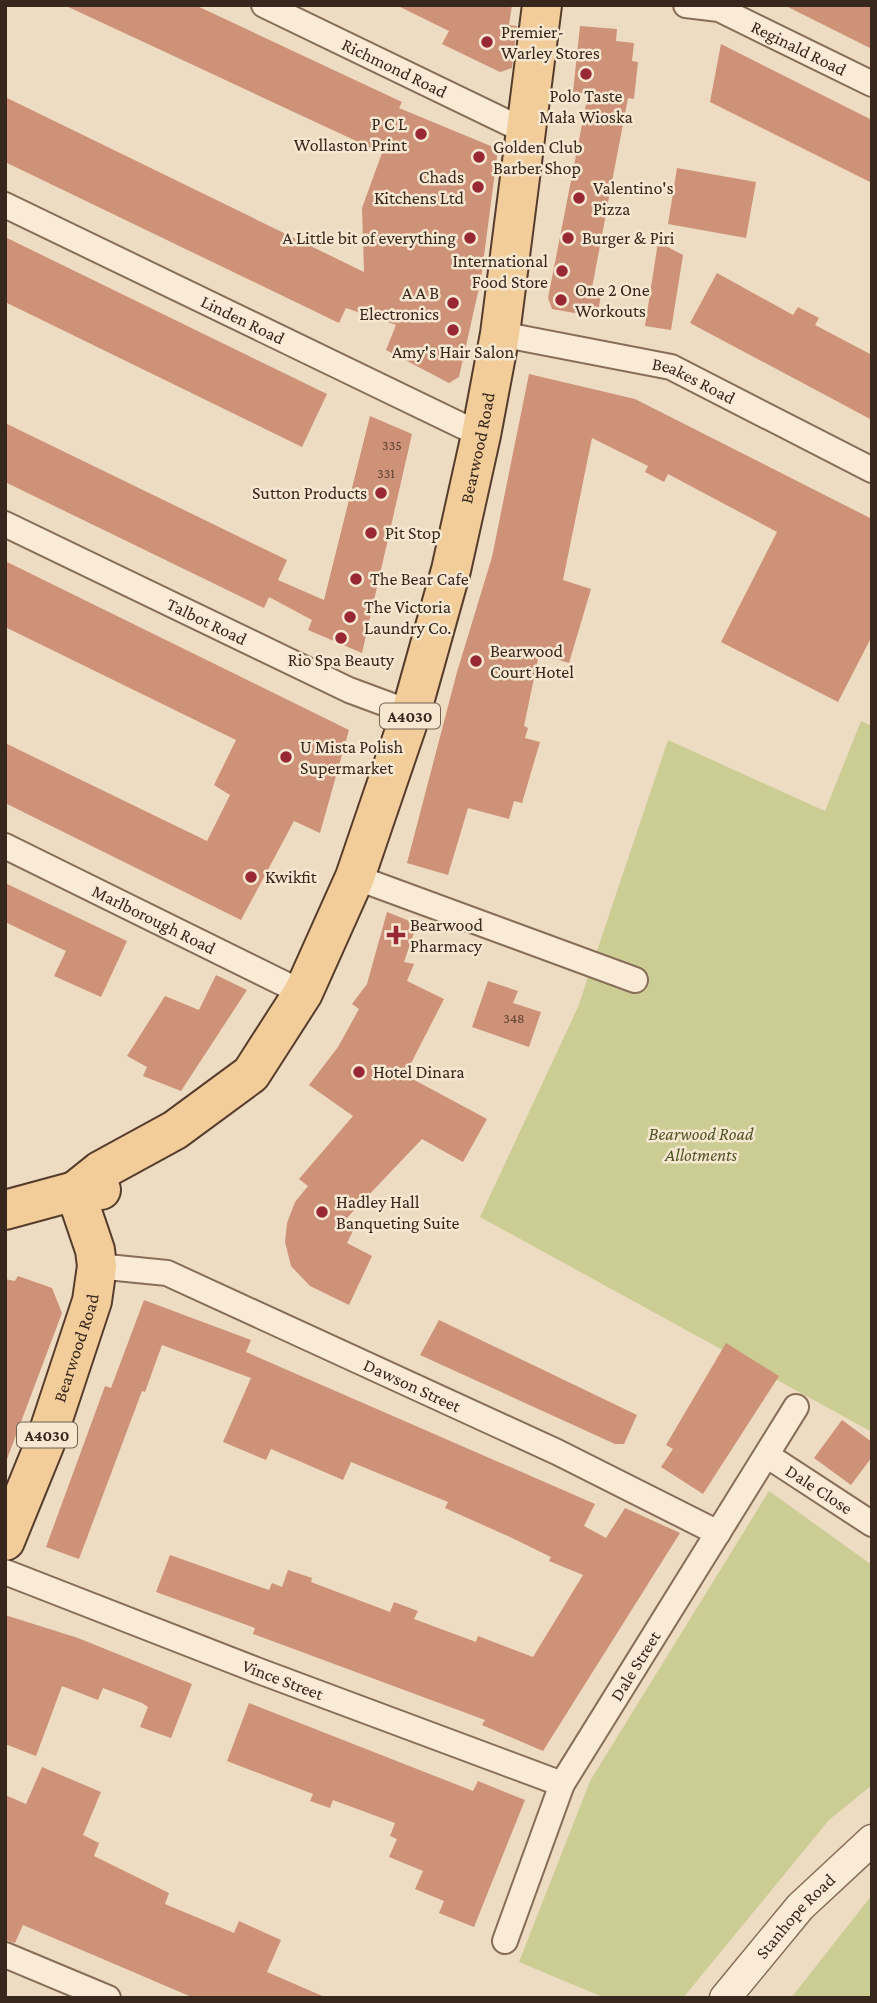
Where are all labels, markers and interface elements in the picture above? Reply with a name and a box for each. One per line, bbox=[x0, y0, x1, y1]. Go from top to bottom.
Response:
street label: Reginald Road bbox=[748, 16, 850, 80]
place label: Premier- Warley Stores bbox=[501, 22, 600, 63]
street label: Richmond Road bbox=[339, 34, 451, 102]
marker: Premier- Warley Stores bbox=[479, 34, 495, 50]
marker: Polo Taste Mała Wioska bbox=[578, 66, 594, 82]
place label: Polo Taste Mała Wioska bbox=[539, 86, 633, 127]
place label: P C L Wollaston Print bbox=[294, 114, 408, 155]
marker: P C L Wollaston Print bbox=[413, 126, 429, 142]
place label: Golden Club Barber Shop bbox=[493, 137, 583, 178]
marker: Golden Club Barber Shop bbox=[471, 149, 487, 165]
place label: Chads Kitchens Ltd bbox=[374, 167, 465, 208]
place label: Valentino's Pizza bbox=[593, 178, 674, 219]
marker: Chads Kitchens Ltd bbox=[470, 179, 486, 195]
marker: Valentino's Pizza bbox=[571, 190, 587, 206]
place label: A Little bit of everything bbox=[282, 228, 456, 248]
place label: Burger & Piri bbox=[582, 228, 675, 248]
marker: A Little bit of everything bbox=[462, 230, 478, 246]
marker: Burger & Piri bbox=[560, 230, 576, 246]
place label: International Food Store bbox=[452, 251, 548, 292]
marker: International Food Store bbox=[554, 263, 570, 279]
place label: One 2 One Workouts bbox=[575, 280, 650, 321]
place label: A A B Electronics bbox=[359, 283, 439, 324]
street label: Linden Road bbox=[198, 291, 288, 349]
marker: One 2 One Workouts bbox=[553, 292, 569, 308]
marker: A A B Electronics bbox=[445, 295, 461, 311]
marker: Amy's Hair Salon bbox=[445, 322, 461, 338]
place label: Amy's Hair Salon bbox=[392, 342, 514, 362]
street label: Beakes Road bbox=[651, 354, 739, 408]
street label: Bearwood Road bbox=[456, 390, 499, 505]
house number: 335 bbox=[382, 437, 402, 453]
house number: 331 bbox=[377, 465, 395, 481]
place label: Sutton Products bbox=[252, 483, 367, 503]
marker: Sutton Products bbox=[373, 485, 389, 501]
place label: Pit Stop bbox=[385, 523, 441, 543]
marker: Pit Stop bbox=[363, 525, 379, 541]
place label: The Bear Cafe bbox=[370, 569, 469, 589]
marker: The Bear Cafe bbox=[348, 571, 364, 587]
street label: Talbot Road bbox=[164, 594, 250, 649]
place label: The Victoria Laundry Co. bbox=[364, 597, 451, 638]
marker: The Victoria Laundry Co. bbox=[342, 609, 358, 625]
marker: Rio Spa Beauty bbox=[333, 630, 349, 646]
place label: Bearwood Court Hotel bbox=[490, 641, 574, 682]
place label: Rio Spa Beauty bbox=[288, 650, 395, 670]
marker: Bearwood Court Hotel bbox=[468, 653, 484, 669]
road number: A4030 bbox=[380, 704, 440, 729]
place label: U Mista Polish Supermarket bbox=[300, 737, 403, 778]
marker: U Mista Polish Supermarket bbox=[278, 749, 294, 765]
place label: Kwikfit bbox=[265, 867, 318, 887]
marker: Kwikfit bbox=[243, 869, 259, 885]
street label: Marlborough Road bbox=[89, 881, 219, 959]
place label: Bearwood Pharmacy bbox=[410, 915, 483, 956]
marker: Bearwood Pharmacy bbox=[388, 927, 404, 943]
house number: 348 bbox=[503, 1010, 525, 1026]
place label: Hotel Dinara bbox=[373, 1062, 465, 1082]
marker: Hotel Dinara bbox=[351, 1064, 367, 1080]
park label: Bearwood Road Allotments bbox=[649, 1124, 754, 1165]
place label: Hadley Hall Banqueting Suite bbox=[336, 1192, 459, 1233]
marker: Hadley Hall Banqueting Suite bbox=[314, 1204, 330, 1220]
street label: Bearwood Road bbox=[49, 1292, 103, 1405]
street label: Dawson Street bbox=[360, 1355, 465, 1417]
road number: A4030 bbox=[17, 1422, 77, 1448]
street label: Dale Close bbox=[782, 1460, 856, 1519]
street label: Dale Street bbox=[606, 1626, 665, 1705]
street label: Vince Street bbox=[239, 1655, 327, 1705]
street label: Stanhope Road bbox=[752, 1869, 840, 1963]

